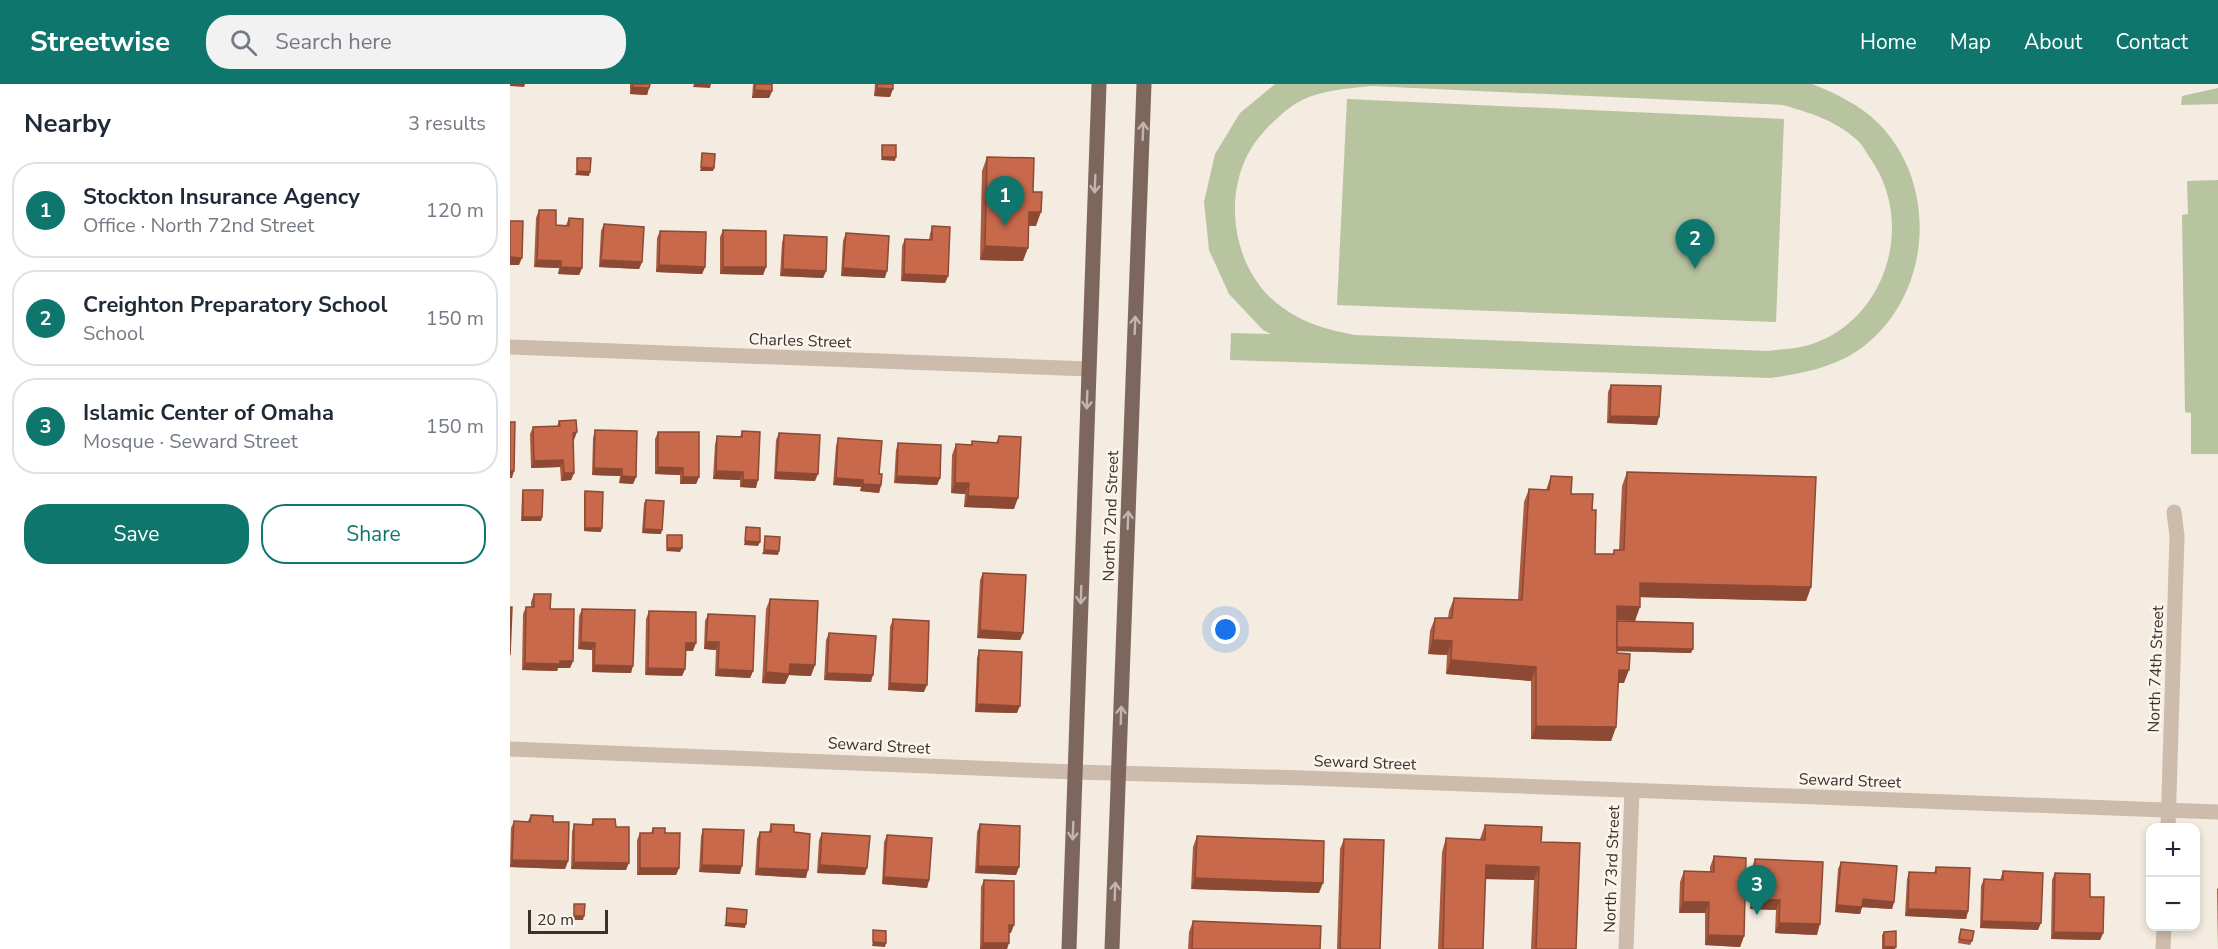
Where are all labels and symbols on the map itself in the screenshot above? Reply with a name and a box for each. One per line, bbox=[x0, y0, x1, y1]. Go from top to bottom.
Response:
one-way arrow bbox=[1137, 121, 1148, 141]
one-way arrow bbox=[1089, 174, 1101, 194]
pin: 1 bbox=[986, 176, 1024, 226]
pin: 2 bbox=[1676, 220, 1714, 269]
one-way arrow bbox=[1130, 316, 1141, 336]
street label: Charles Street bbox=[748, 328, 852, 354]
one-way arrow bbox=[1082, 390, 1093, 410]
street label: North 72nd Street bbox=[1098, 450, 1124, 582]
one-way arrow bbox=[1123, 511, 1134, 531]
one-way arrow bbox=[1075, 585, 1086, 605]
street label: North 74th Street bbox=[2143, 605, 2169, 733]
your location bbox=[1211, 615, 1240, 644]
one-way arrow bbox=[1116, 706, 1127, 726]
street label: Seward Street bbox=[827, 732, 931, 760]
street label: Seward Street bbox=[1313, 750, 1417, 776]
street label: Seward Street bbox=[1798, 768, 1902, 794]
street label: North 73rd Street bbox=[1599, 804, 1625, 933]
one-way arrow bbox=[1067, 820, 1078, 840]
pin: 3 bbox=[1738, 866, 1776, 915]
one-way arrow bbox=[1109, 881, 1120, 901]
scale bar bbox=[528, 907, 608, 934]

